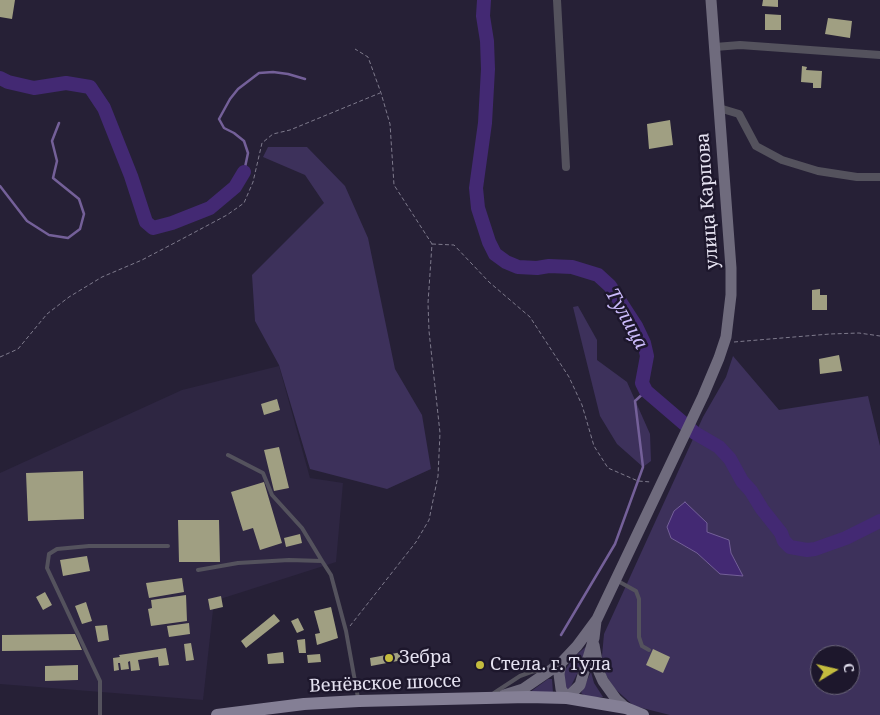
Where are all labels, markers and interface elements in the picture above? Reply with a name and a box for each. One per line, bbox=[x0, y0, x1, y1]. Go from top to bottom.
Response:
street label: улица Карпова bbox=[692, 132, 724, 270]
water label: Тулица bbox=[600, 285, 652, 353]
north arrow bbox=[810, 645, 860, 695]
place label: Зебра bbox=[399, 647, 452, 669]
marker: Зебра bbox=[383, 652, 395, 664]
place label: Стела. г. Тула bbox=[490, 654, 611, 676]
marker: Стела. г. Тула bbox=[474, 659, 486, 671]
text: С bbox=[839, 662, 859, 674]
street label: Венёвское шоссе bbox=[309, 671, 461, 697]

